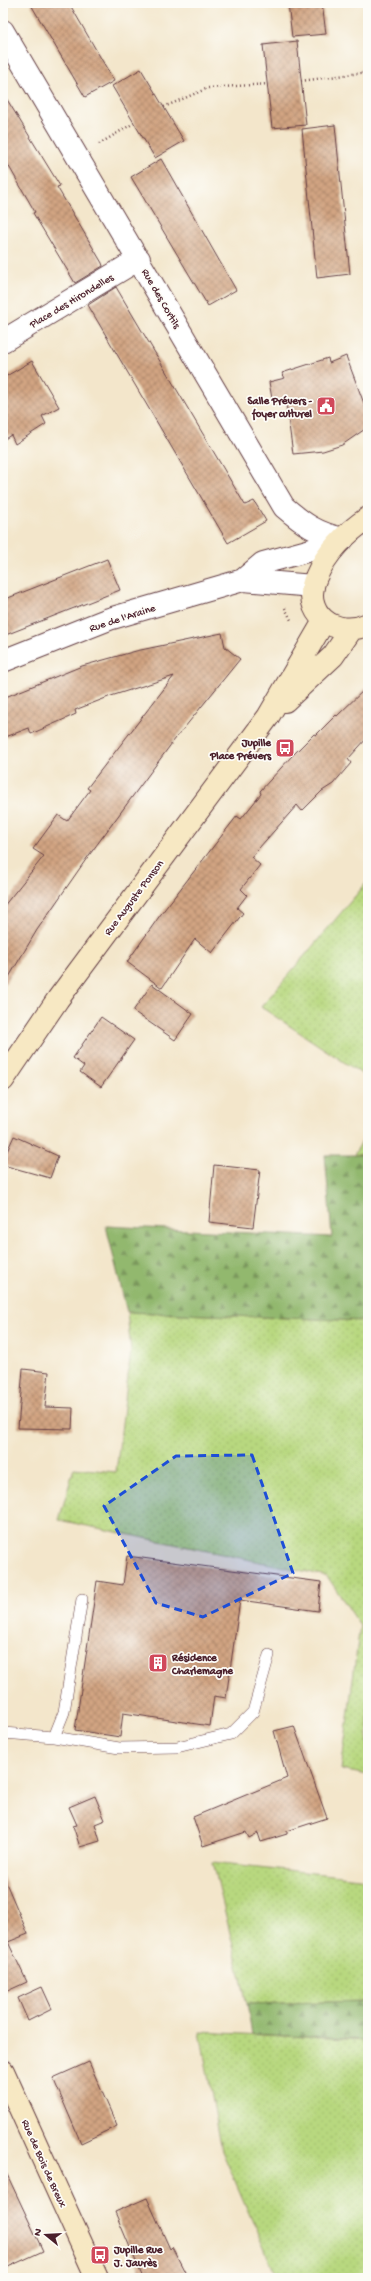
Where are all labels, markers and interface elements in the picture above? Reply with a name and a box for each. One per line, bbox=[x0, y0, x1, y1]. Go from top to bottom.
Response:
street label: Rue des Cortils bbox=[138, 267, 183, 332]
street label: Place des Hirondelles bbox=[27, 271, 117, 332]
place label: Salle Prévers - foyer culturel bbox=[247, 395, 313, 421]
public building icon: Salle Prévers - foyer culturel bbox=[315, 395, 337, 417]
street label: Rue de l'Araine bbox=[88, 602, 158, 635]
bus stop icon: Jupille Place Prévers bbox=[274, 737, 296, 759]
place label: Jupille Place Prévers bbox=[209, 738, 272, 763]
street label: Rue Auguste Ponson bbox=[102, 858, 167, 938]
building icon: Résidence Charlemagne bbox=[147, 1652, 169, 1674]
place label: Résidence Charlemagne bbox=[171, 1652, 234, 1679]
street label: Rue de Bois de Breux bbox=[18, 2118, 68, 2210]
north arrow bbox=[26, 2215, 66, 2255]
text: N bbox=[32, 2227, 45, 2238]
bus stop icon: Jupille Rue J. Jaurès bbox=[89, 2244, 111, 2266]
place label: Jupille Rue J. Jaurès bbox=[113, 2245, 164, 2270]

